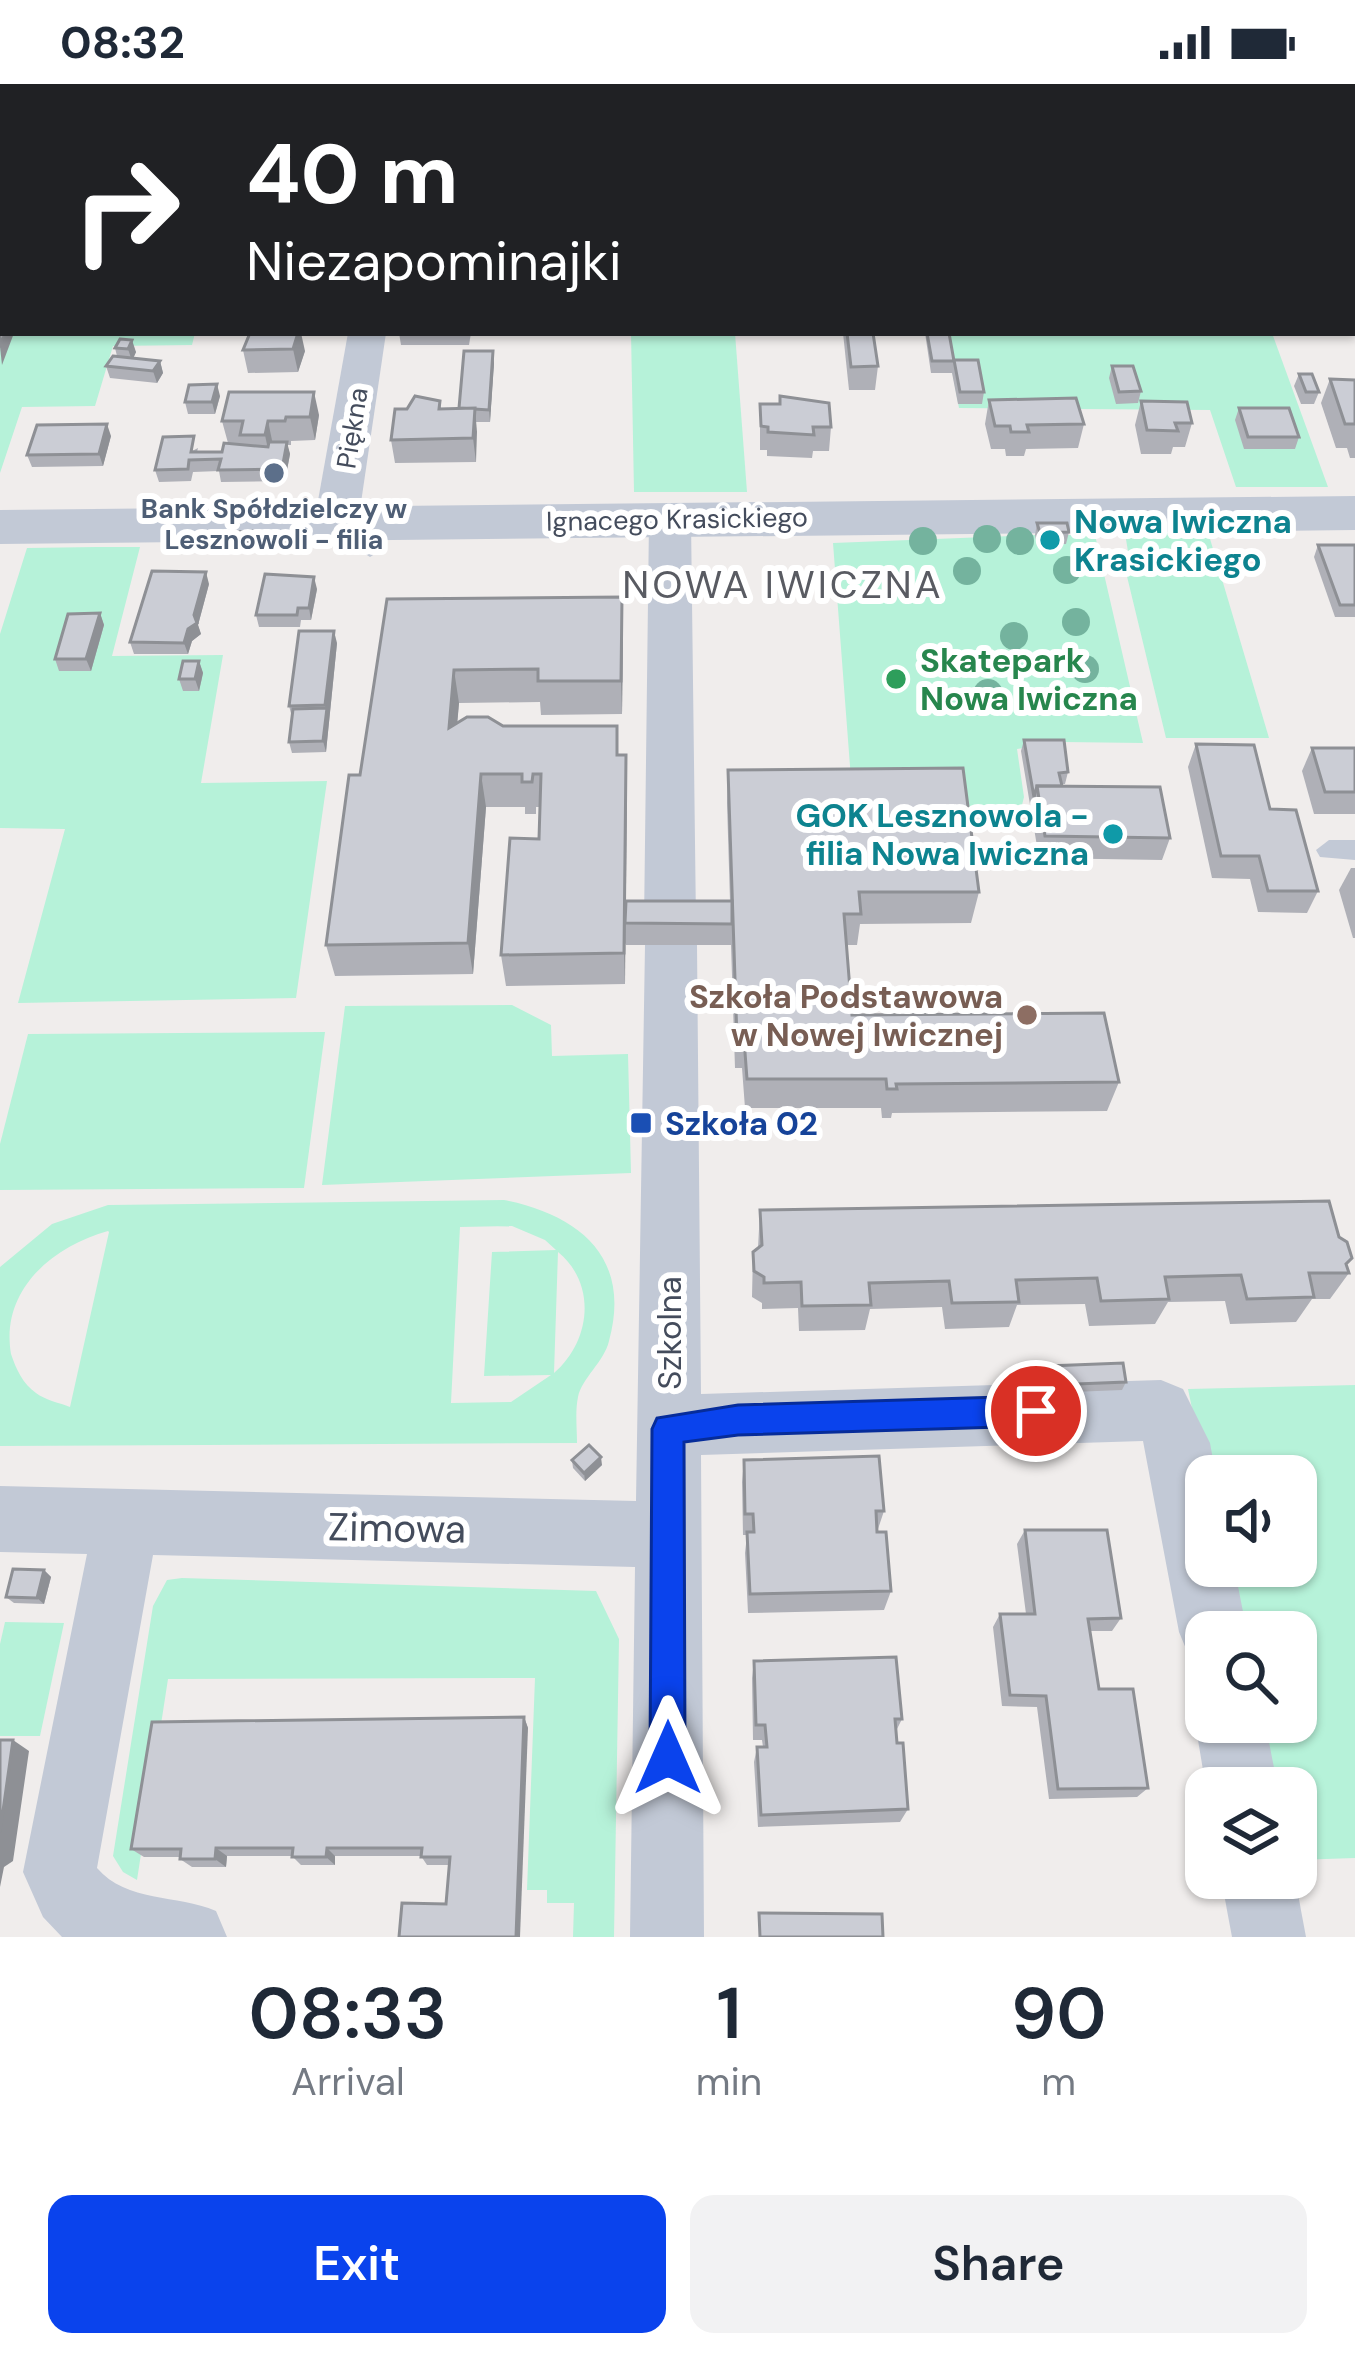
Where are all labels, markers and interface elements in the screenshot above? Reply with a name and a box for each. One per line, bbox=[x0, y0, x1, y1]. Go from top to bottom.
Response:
text: 08:32 bbox=[60, 13, 185, 72]
text: 40 m bbox=[246, 120, 459, 229]
icon: right bbox=[48, 132, 204, 288]
text: Niezapominajki bbox=[246, 226, 622, 297]
street label: Piękna bbox=[328, 385, 376, 471]
marker: Bank Spółdzielczy w Lesznowoli - filia bbox=[261, 460, 287, 486]
place label: Bank Spółdzielczy w Lesznowoli - filia bbox=[141, 491, 407, 557]
street label: Ignacego Krasickiego bbox=[546, 499, 808, 539]
place label: Nowa Iwiczna Krasickiego bbox=[1074, 500, 1292, 581]
marker: Nowa Iwiczna Krasickiego bbox=[1037, 527, 1063, 553]
district label: NOWA IWICZNA bbox=[622, 559, 944, 610]
place label: Skatepark Nowa Iwiczna bbox=[920, 639, 1138, 720]
marker: Skatepark Nowa Iwiczna bbox=[883, 666, 909, 692]
place label: GOK Lesznowola - filia Nowa Iwiczna bbox=[795, 794, 1089, 875]
marker: GOK Lesznowola - filia Nowa Iwiczna bbox=[1100, 821, 1126, 847]
place label: Szkoła Podstawowa w Nowej Iwicznej bbox=[689, 975, 1003, 1056]
marker: Szkoła Podstawowa w Nowej Iwicznej bbox=[1014, 1002, 1040, 1028]
place label: Szkoła 02 bbox=[665, 1102, 818, 1145]
marker: Szkoła 02 bbox=[628, 1110, 654, 1136]
street label: Szkolna bbox=[648, 1276, 691, 1390]
pin bbox=[985, 1360, 1087, 1462]
icon: arrive bbox=[1003, 1378, 1069, 1444]
map controls bbox=[1185, 1455, 1317, 1899]
button: sound bbox=[1185, 1455, 1317, 1587]
street label: Zimowa bbox=[328, 1501, 466, 1555]
button: search bbox=[1185, 1611, 1317, 1743]
position arrow bbox=[605, 1695, 731, 1821]
button: layers bbox=[1185, 1767, 1317, 1899]
text: 08:33 bbox=[248, 1967, 447, 2060]
text: 1 bbox=[716, 1967, 741, 2060]
text: 90 bbox=[1011, 1967, 1106, 2060]
text: Arrival bbox=[291, 2056, 405, 2107]
text: min bbox=[696, 2056, 762, 2107]
text: m bbox=[1041, 2056, 1076, 2107]
button: Exit bbox=[48, 2195, 666, 2333]
button: Share bbox=[690, 2195, 1307, 2333]

